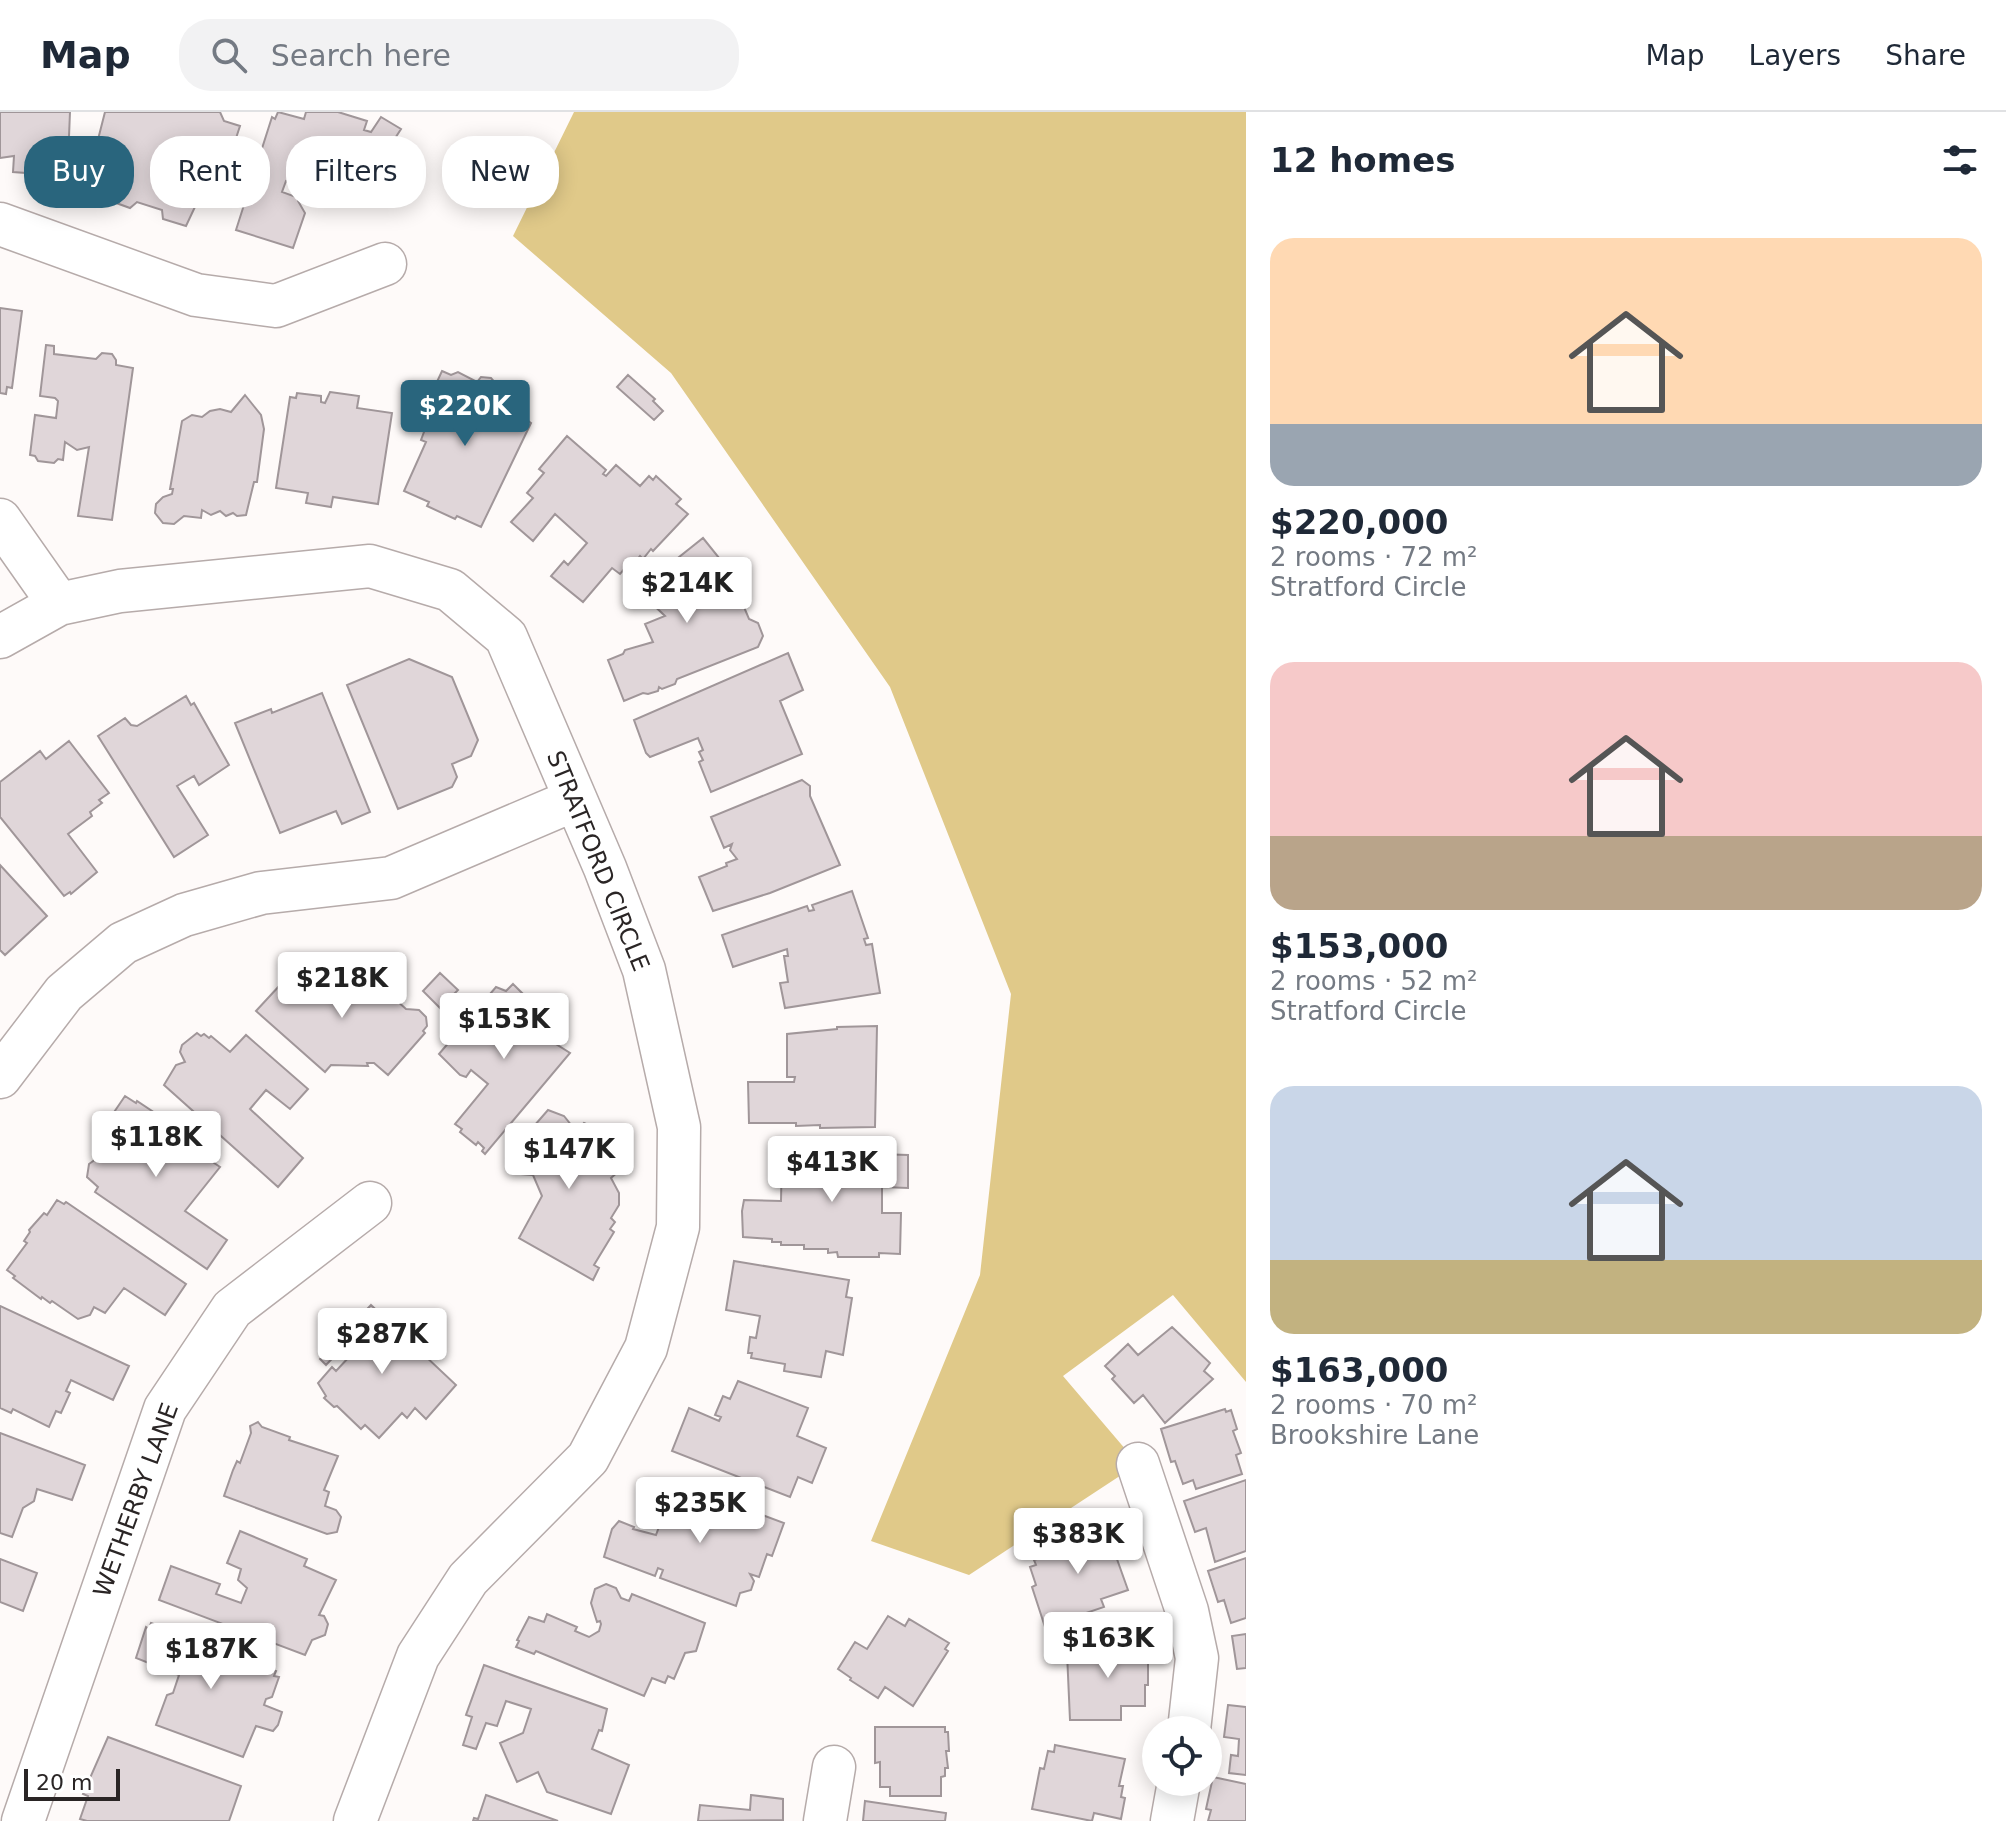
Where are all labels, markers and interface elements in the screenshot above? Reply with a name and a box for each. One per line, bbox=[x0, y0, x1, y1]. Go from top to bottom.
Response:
search box bbox=[179, 19, 739, 91]
text: Map bbox=[40, 33, 131, 77]
icon: search bbox=[207, 33, 251, 77]
text: Search here bbox=[271, 38, 451, 73]
text: Map bbox=[1645, 39, 1705, 72]
text: Layers bbox=[1749, 39, 1841, 72]
text: Share bbox=[1885, 39, 1966, 72]
chip: Buy bbox=[24, 136, 134, 208]
chip: Rent bbox=[150, 136, 270, 208]
chip: Filters bbox=[286, 136, 426, 208]
chip: New bbox=[442, 136, 559, 208]
icon: filters bbox=[1938, 138, 1982, 182]
text: 12 homes bbox=[1270, 140, 1455, 180]
icon: home bbox=[1554, 290, 1698, 434]
pin: $220K bbox=[409, 380, 521, 448]
text: $220K bbox=[419, 391, 511, 421]
text: $220,000 bbox=[1270, 502, 1449, 542]
text: 2 rooms · 72 m² bbox=[1270, 542, 1478, 572]
pin: $214K bbox=[631, 557, 743, 625]
text: $214K bbox=[641, 568, 733, 598]
text: Stratford Circle bbox=[1270, 572, 1467, 602]
icon: home bbox=[1554, 714, 1698, 858]
street label: STRATFORD CIRCLE bbox=[541, 747, 655, 975]
text: $153,000 bbox=[1270, 926, 1449, 966]
pin: $218K bbox=[286, 952, 398, 1020]
text: $218K bbox=[296, 963, 388, 993]
text: 2 rooms · 52 m² bbox=[1270, 966, 1478, 996]
pin: $153K bbox=[448, 993, 560, 1061]
text: Stratford Circle bbox=[1270, 996, 1467, 1026]
text: $153K bbox=[458, 1004, 550, 1034]
pin: $118K bbox=[100, 1111, 212, 1179]
text: $118K bbox=[110, 1122, 202, 1152]
pin: $147K bbox=[513, 1123, 625, 1191]
text: $147K bbox=[523, 1134, 615, 1164]
pin: $413K bbox=[776, 1136, 888, 1204]
icon: home bbox=[1554, 1138, 1698, 1282]
text: $413K bbox=[786, 1147, 878, 1177]
pin: $287K bbox=[326, 1308, 438, 1376]
text: $287K bbox=[336, 1319, 428, 1349]
text: $163,000 bbox=[1270, 1350, 1449, 1390]
text: 2 rooms · 70 m² bbox=[1270, 1390, 1478, 1420]
street label: WETHERBY LANE bbox=[88, 1399, 184, 1601]
text: Brookshire Lane bbox=[1270, 1420, 1479, 1450]
pin: $235K bbox=[644, 1477, 756, 1545]
text: $235K bbox=[654, 1488, 746, 1518]
pin: $383K bbox=[1022, 1508, 1134, 1576]
text: $383K bbox=[1032, 1519, 1124, 1549]
pin: $163K bbox=[1052, 1612, 1164, 1680]
pin: $187K bbox=[155, 1623, 267, 1691]
text: $163K bbox=[1062, 1623, 1154, 1653]
text: $187K bbox=[165, 1634, 257, 1664]
map controls bbox=[1142, 1716, 1222, 1796]
button: locate bbox=[1142, 1716, 1222, 1796]
scale bar bbox=[24, 1765, 120, 1801]
text: 20 m bbox=[36, 1770, 92, 1795]

